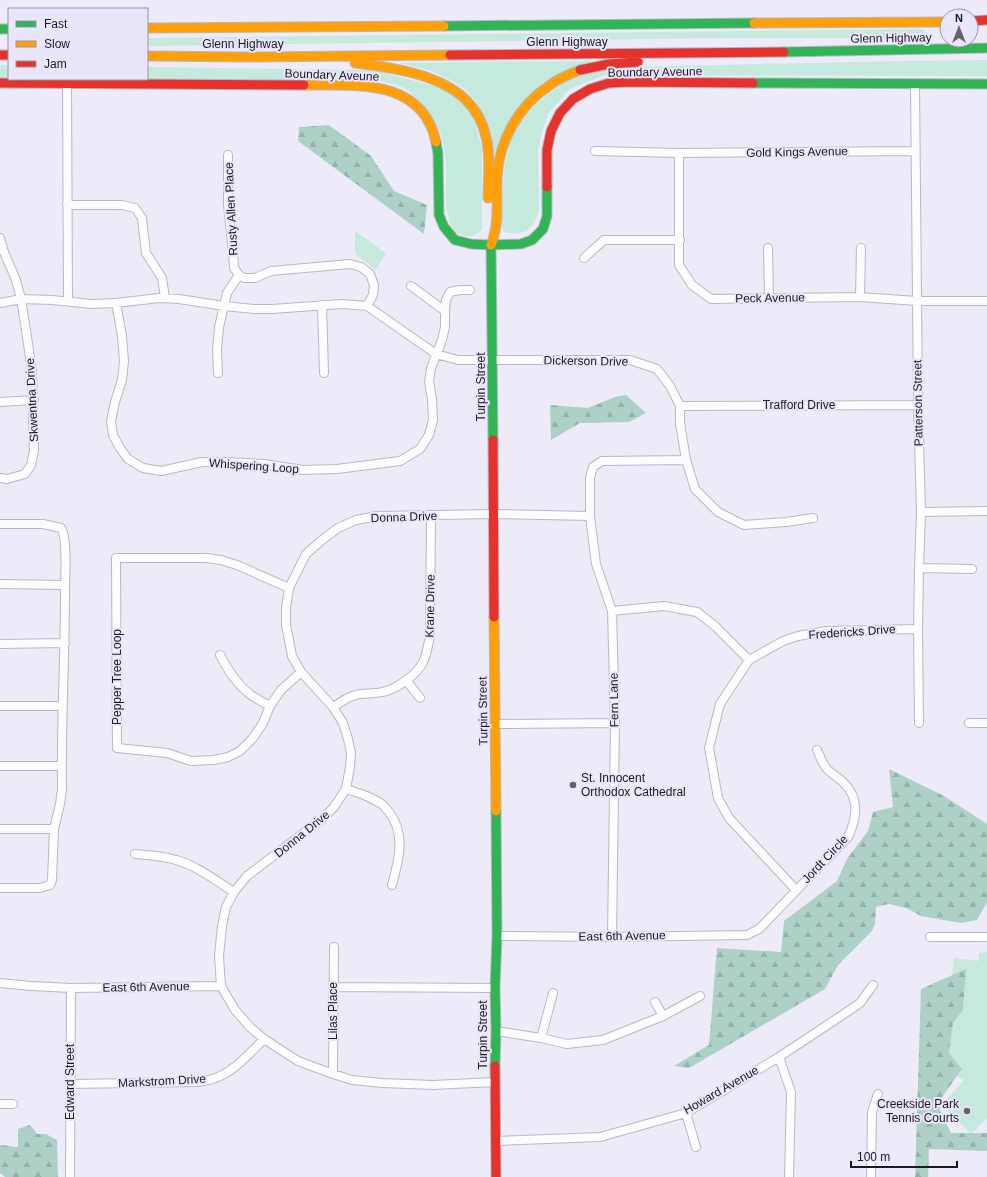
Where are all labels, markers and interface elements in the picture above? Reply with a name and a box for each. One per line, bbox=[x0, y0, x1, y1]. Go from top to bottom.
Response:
legend bbox=[8, 8, 148, 80]
north arrow bbox=[939, 8, 979, 48]
text: N bbox=[955, 12, 963, 24]
text: Fast bbox=[44, 17, 68, 31]
street label: Glenn Highway bbox=[850, 30, 932, 46]
street label: Glenn Highway bbox=[526, 35, 608, 49]
text: Slow bbox=[44, 37, 70, 51]
street label: Glenn Highway bbox=[202, 37, 284, 51]
text: Jam bbox=[44, 57, 67, 71]
street label: Boundary Aveune bbox=[608, 64, 703, 80]
street label: Boundary Aveune bbox=[285, 66, 380, 84]
street label: Gold Kings Avenue bbox=[746, 144, 848, 160]
street label: Rusty Allen Place bbox=[222, 162, 240, 256]
street label: Peck Avenue bbox=[735, 290, 805, 306]
street label: Turpin Street bbox=[474, 352, 488, 421]
street label: Dickerson Drive bbox=[544, 353, 629, 369]
street label: Skwentna Drive bbox=[23, 357, 41, 442]
street label: Patterson Street bbox=[910, 359, 926, 446]
street label: Trafford Drive bbox=[763, 398, 836, 412]
street label: Whispering Loop bbox=[209, 456, 300, 476]
street label: Donna Drive bbox=[370, 509, 438, 525]
street label: Krane Drive bbox=[422, 574, 438, 638]
street label: Fredericks Drive bbox=[808, 622, 896, 642]
street label: Pepper Tree Loop bbox=[110, 629, 124, 725]
street label: Fern Lane bbox=[607, 672, 621, 727]
street label: Turpin Street bbox=[475, 676, 491, 746]
place label: St. Innocent Orthodox Cathedral bbox=[581, 771, 686, 799]
marker: St. Innocent Orthodox Cathedral bbox=[568, 780, 578, 790]
street label: Donna Drive bbox=[272, 807, 333, 860]
street label: Jordt Circle bbox=[799, 832, 851, 886]
street label: East 6th Avenue bbox=[578, 928, 666, 944]
street label: East 6th Avenue bbox=[102, 979, 190, 995]
street label: Lilas Place bbox=[326, 982, 340, 1040]
street label: Turpin Street bbox=[476, 1000, 490, 1069]
street label: Edward Street bbox=[63, 1043, 77, 1120]
street label: Howard Avenue bbox=[681, 1063, 761, 1117]
street label: Markstrom Drive bbox=[118, 1072, 207, 1090]
place label: Creekside Park Tennis Courts bbox=[877, 1097, 960, 1125]
marker: Creekside Park Tennis Courts bbox=[962, 1106, 972, 1116]
scale bar bbox=[851, 1143, 957, 1169]
text: 100 m bbox=[857, 1150, 890, 1164]

